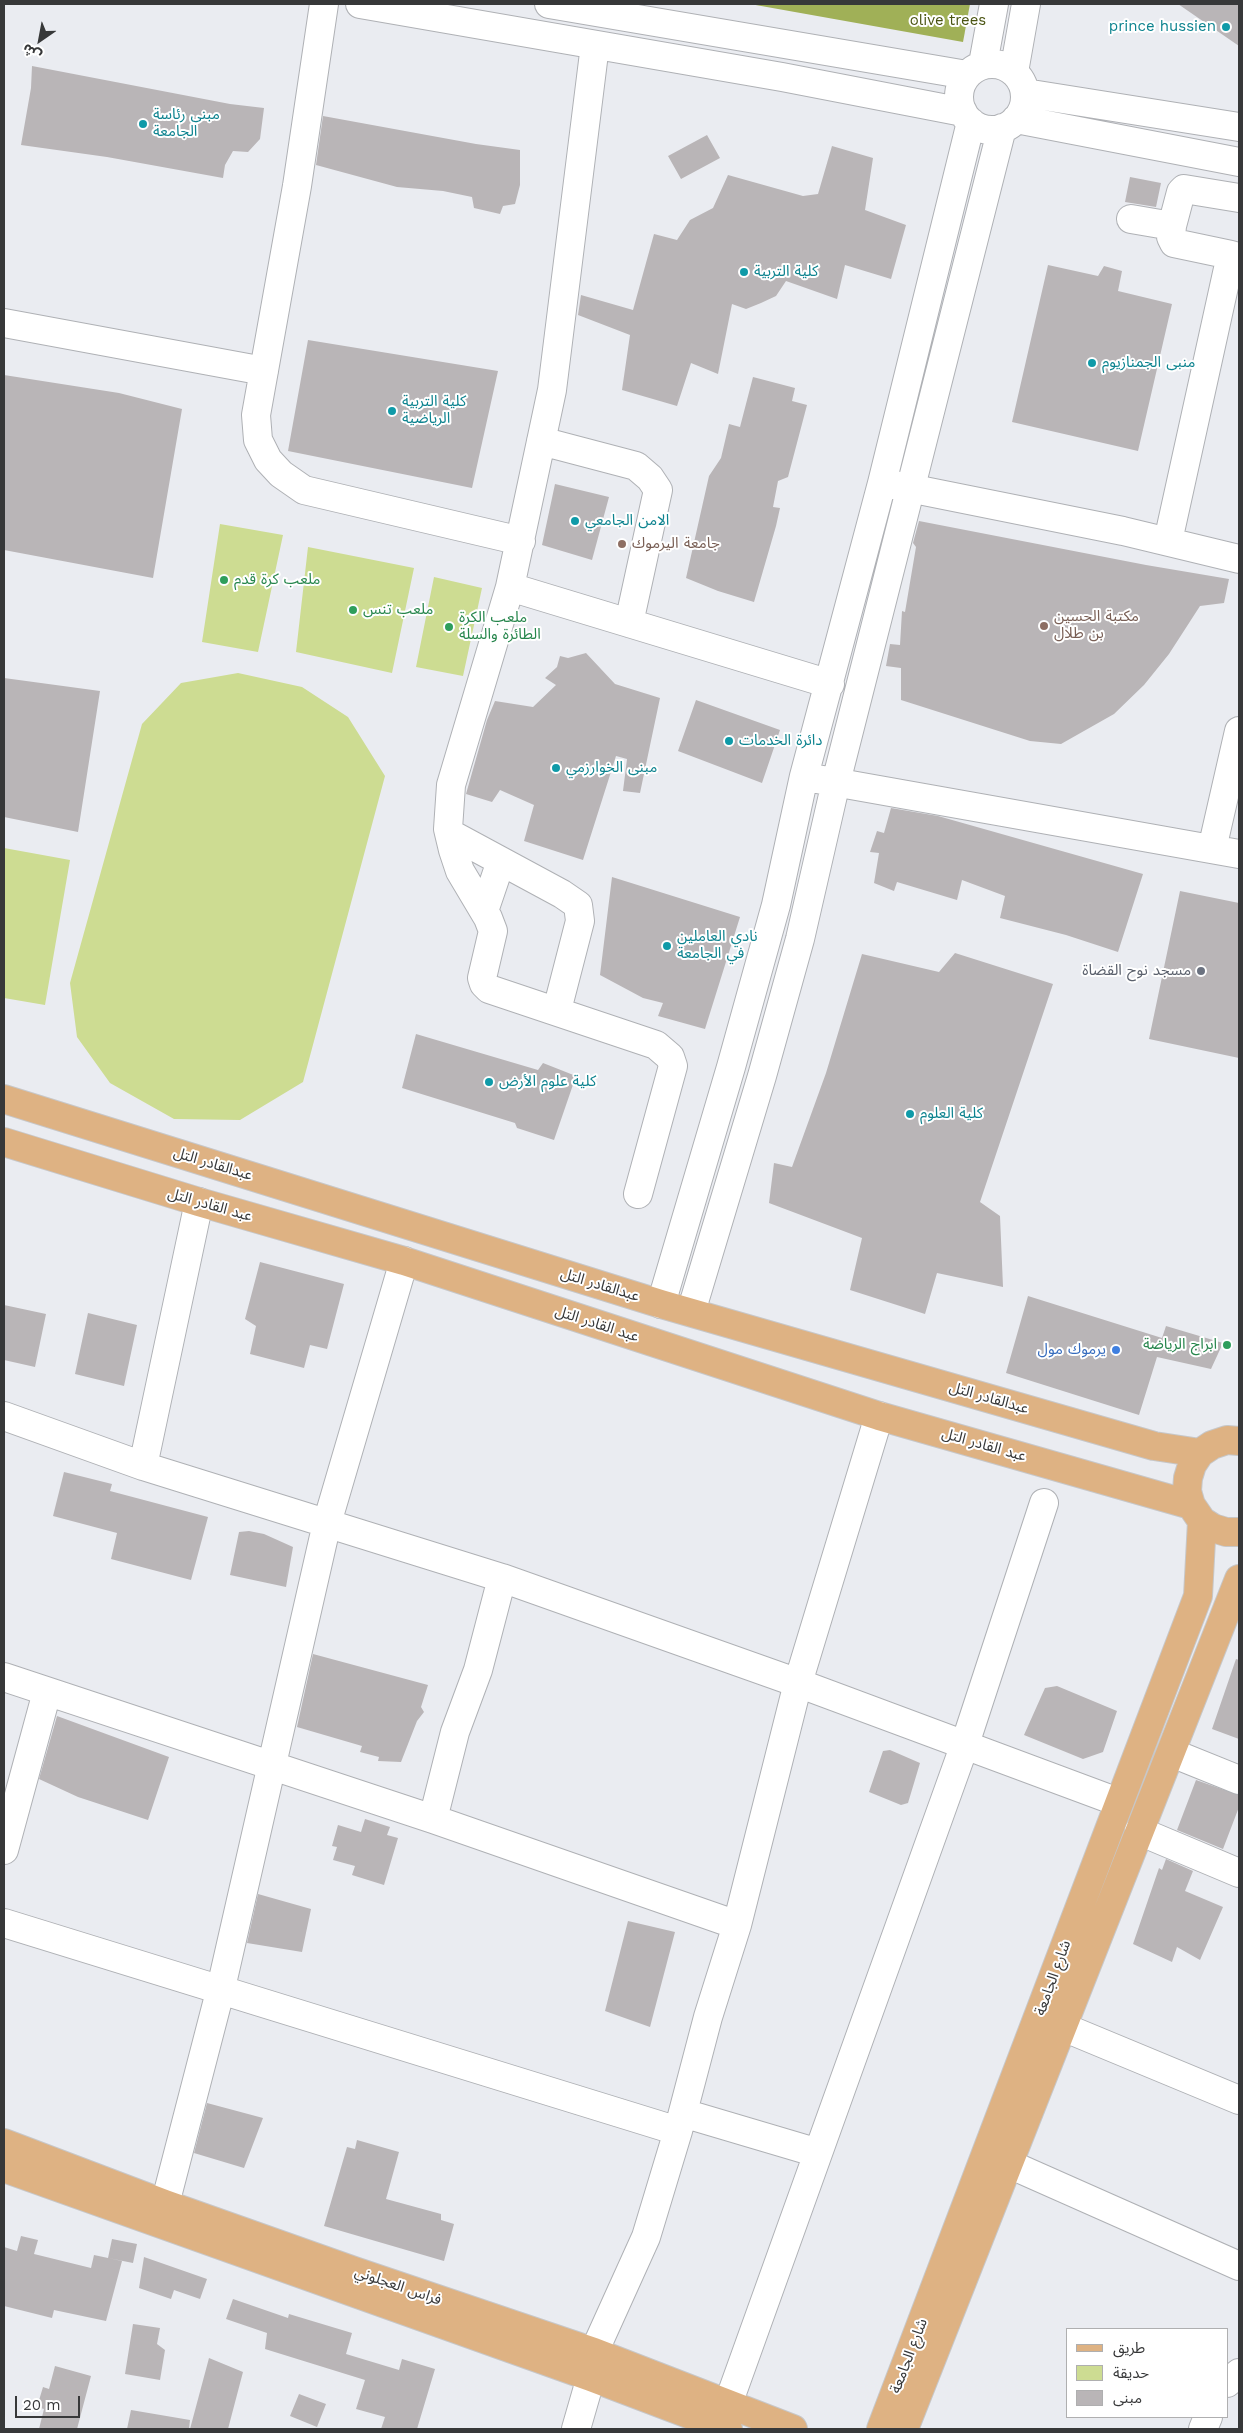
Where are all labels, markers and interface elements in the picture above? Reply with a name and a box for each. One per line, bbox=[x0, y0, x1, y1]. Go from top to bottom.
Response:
park label: olive trees bbox=[910, 12, 986, 30]
north arrow bbox=[15, 15, 65, 65]
place label: prince hussien bbox=[1109, 18, 1216, 36]
marker: prince hussien bbox=[1220, 21, 1232, 33]
text: ش bbox=[19, 41, 44, 65]
place label: مبنى رئاسة الجامعة bbox=[153, 106, 220, 141]
marker: مبنى رئاسة الجامعة bbox=[137, 118, 149, 130]
place label: كلية التربية bbox=[754, 263, 818, 281]
marker: كلية التربية bbox=[738, 266, 750, 278]
place label: منبى الجمنازيوم bbox=[1102, 354, 1195, 372]
marker: منبى الجمنازيوم bbox=[1086, 357, 1098, 369]
place label: كلية التربية الرياضية bbox=[402, 393, 466, 428]
marker: كلية التربية الرياضية bbox=[386, 405, 398, 417]
place label: الامن الجامعي bbox=[585, 512, 669, 530]
marker: الامن الجامعي bbox=[569, 515, 581, 527]
place label: جامعة اليرموك bbox=[632, 535, 720, 553]
marker: جامعة اليرموك bbox=[616, 538, 628, 550]
place label: ملعب كرة قدم bbox=[234, 571, 320, 589]
marker: ملعب كرة قدم bbox=[218, 574, 230, 586]
place label: ملعب تنس bbox=[363, 601, 433, 619]
marker: ملعب تنس bbox=[347, 604, 359, 616]
place label: مكتبة الحسين بن طلال bbox=[1054, 608, 1139, 643]
place label: ملعب الكرة الطائرة والسلة bbox=[459, 609, 541, 644]
marker: مكتبة الحسين بن طلال bbox=[1038, 620, 1050, 632]
marker: ملعب الكرة الطائرة والسلة bbox=[443, 621, 455, 633]
place label: دائرة الخدمات bbox=[739, 732, 822, 750]
marker: دائرة الخدمات bbox=[723, 735, 735, 747]
place label: مبنى الخوارزمي bbox=[566, 759, 657, 777]
marker: مبنى الخوارزمي bbox=[550, 762, 562, 774]
place label: نادي العاملين في الجامعة bbox=[677, 928, 758, 963]
marker: نادي العاملين في الجامعة bbox=[661, 940, 673, 952]
place label: مسجد نوح القضاة bbox=[1082, 962, 1191, 980]
marker: مسجد نوح القضاة bbox=[1195, 965, 1207, 977]
place label: كلية علوم الأرض bbox=[499, 1073, 596, 1091]
marker: كلية علوم الأرض bbox=[483, 1076, 495, 1088]
place label: كلية العلوم bbox=[920, 1105, 983, 1123]
marker: كلية العلوم bbox=[904, 1108, 916, 1120]
street label: عبدالقادر التل bbox=[171, 1143, 255, 1185]
street label: عبد القادر التل bbox=[166, 1184, 254, 1226]
street label: عبدالقادر التل bbox=[558, 1264, 642, 1306]
street label: عبد القادر التل bbox=[553, 1302, 641, 1346]
place label: ابراج الرياضة bbox=[1143, 1336, 1217, 1354]
marker: ابراج الرياضة bbox=[1221, 1339, 1233, 1351]
place label: يرموك مول bbox=[1037, 1341, 1106, 1359]
marker: يرموك مول bbox=[1110, 1344, 1122, 1356]
street label: عبدالقادر التل bbox=[947, 1378, 1031, 1418]
street label: عبد القادر التل bbox=[940, 1424, 1028, 1466]
street label: شارع الجامعة bbox=[1031, 1938, 1075, 2018]
street label: فراس العجلوني bbox=[352, 2263, 444, 2309]
street label: شارع الجامعة bbox=[886, 2316, 932, 2396]
legend bbox=[1066, 2328, 1228, 2418]
text: طريق bbox=[1113, 2339, 1145, 2357]
text: حديقة bbox=[1113, 2364, 1149, 2382]
scale bar bbox=[18, 2386, 82, 2418]
text: مبنى bbox=[1113, 2389, 1142, 2407]
text: 20 m bbox=[23, 2396, 61, 2414]

